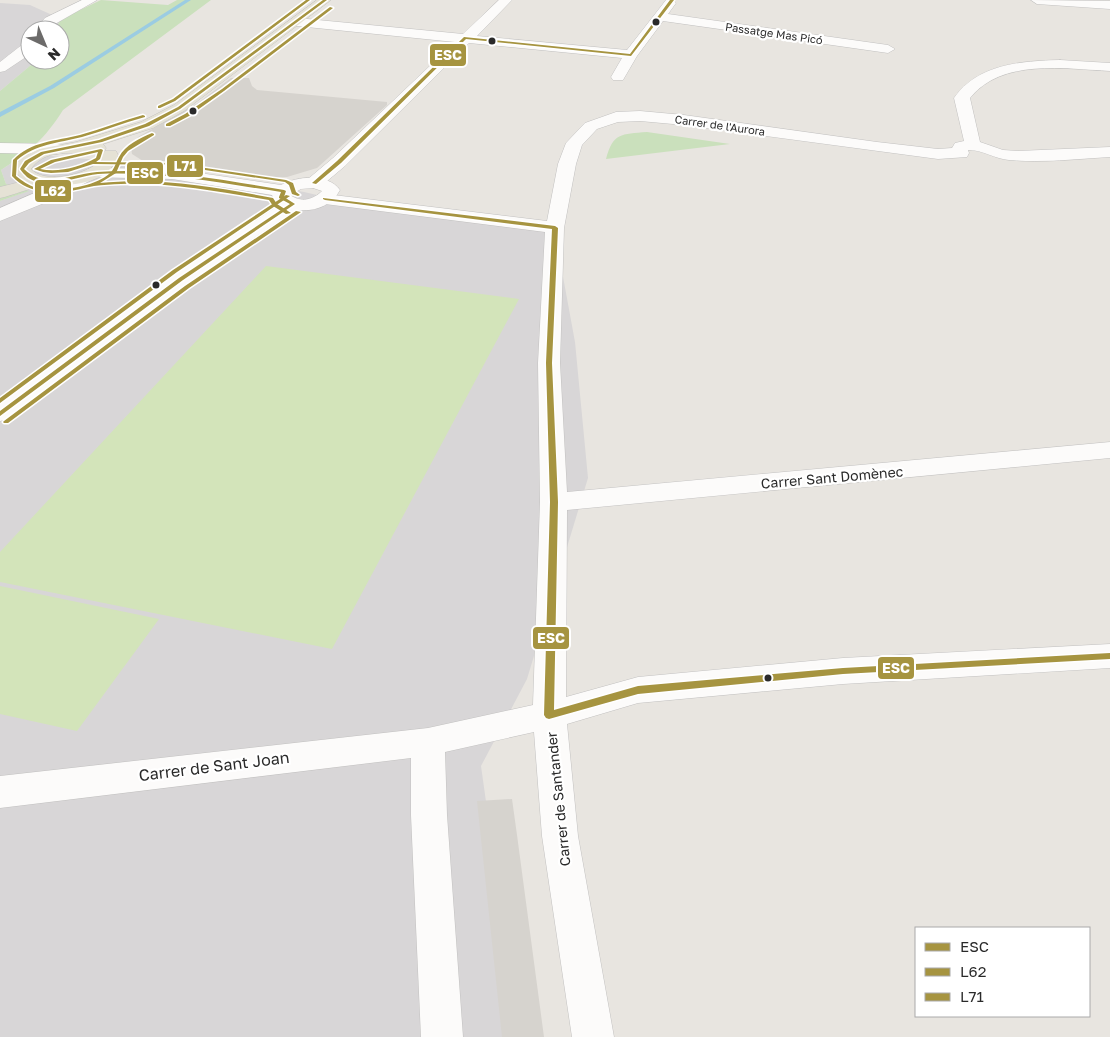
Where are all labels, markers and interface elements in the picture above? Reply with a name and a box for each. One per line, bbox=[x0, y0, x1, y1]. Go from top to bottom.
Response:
unlabelled marker bbox=[651, 17, 661, 27]
north arrow bbox=[20, 20, 70, 70]
street label: Passatge Mas Picó bbox=[724, 20, 824, 46]
unlabelled marker bbox=[487, 36, 497, 46]
line badge: ESC bbox=[429, 43, 467, 67]
text: N bbox=[45, 45, 64, 65]
text: ESC bbox=[434, 46, 462, 63]
unlabelled marker bbox=[188, 106, 198, 116]
street label: Carrer de l'Aurora bbox=[674, 112, 766, 138]
line badge: L71 bbox=[166, 154, 204, 178]
text: L71 bbox=[174, 157, 196, 174]
line badge: ESC bbox=[126, 161, 164, 185]
text: ESC bbox=[131, 164, 159, 181]
line badge: L62 bbox=[34, 179, 72, 203]
text: L62 bbox=[40, 182, 66, 199]
unlabelled marker bbox=[151, 280, 161, 290]
street label: Carrer Sant Domènec bbox=[760, 462, 904, 492]
line badge: ESC bbox=[532, 626, 570, 650]
text: ESC bbox=[537, 629, 565, 646]
line badge: ESC bbox=[877, 656, 915, 680]
text: ESC bbox=[882, 659, 910, 676]
unlabelled marker bbox=[763, 673, 773, 683]
street label: Carrer de Santander bbox=[542, 730, 574, 867]
street label: Carrer de Sant Joan bbox=[138, 747, 290, 785]
legend bbox=[915, 927, 1090, 1017]
text: ESC bbox=[960, 937, 989, 955]
text: L62 bbox=[960, 962, 986, 980]
text: L71 bbox=[960, 987, 984, 1005]

